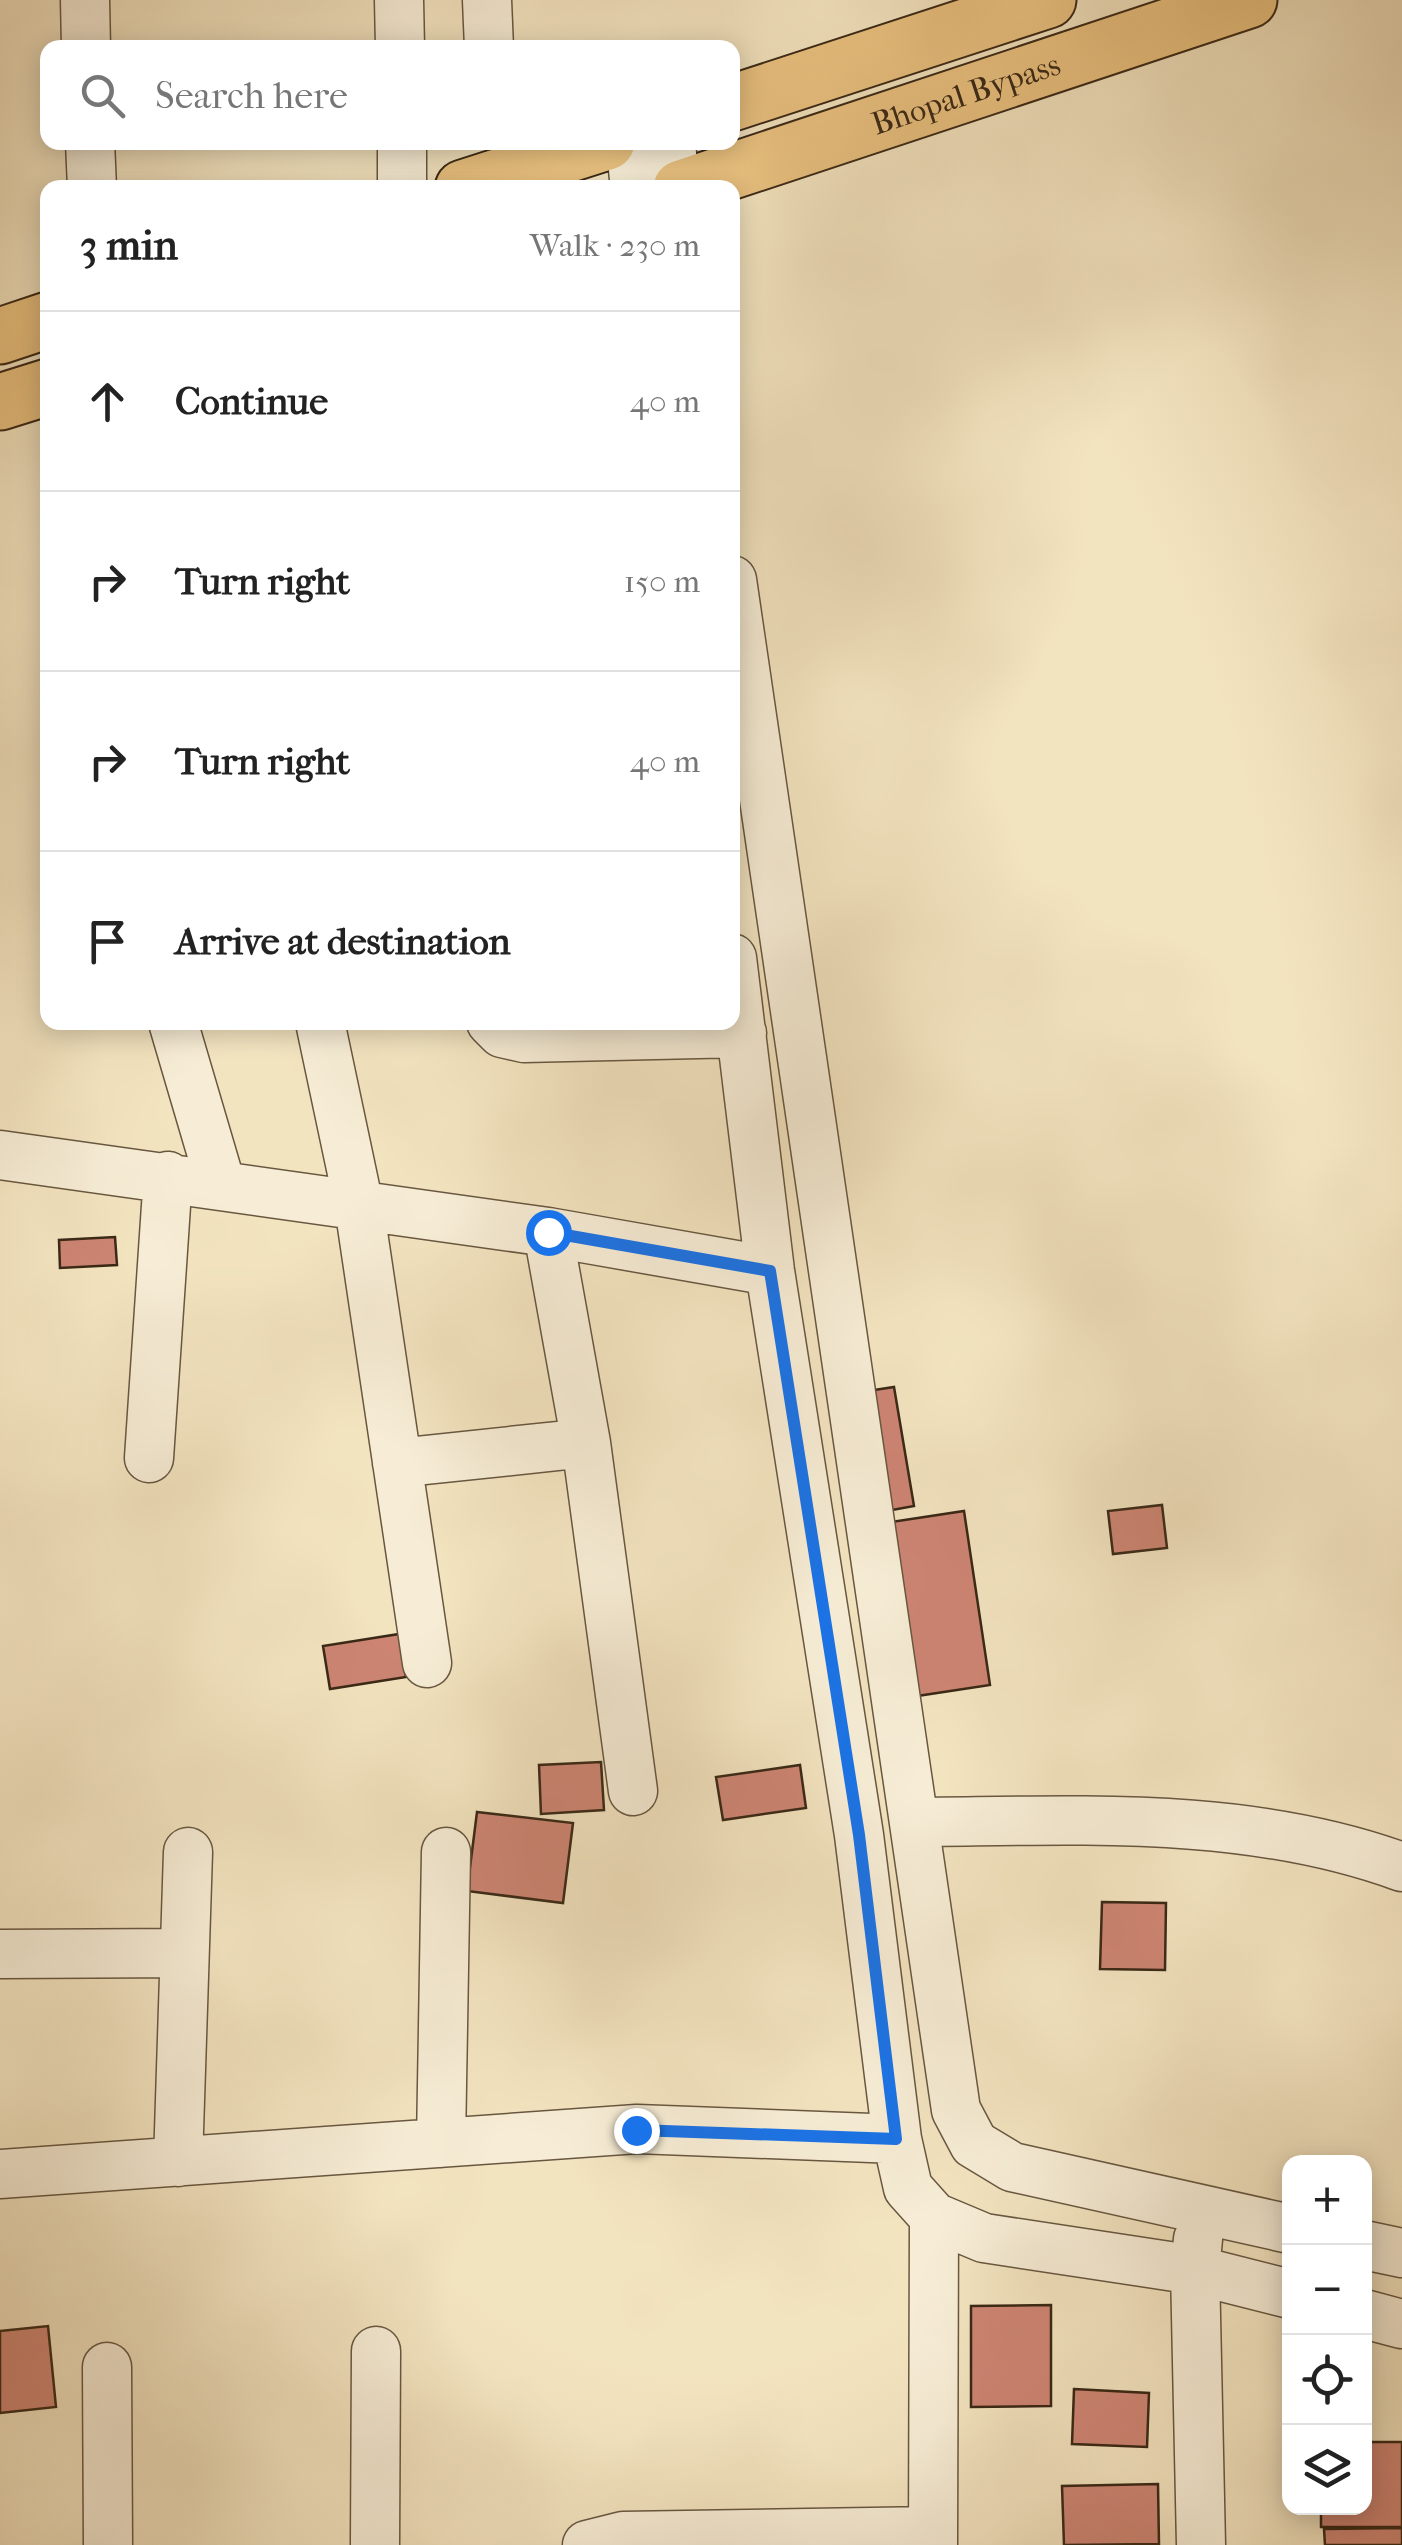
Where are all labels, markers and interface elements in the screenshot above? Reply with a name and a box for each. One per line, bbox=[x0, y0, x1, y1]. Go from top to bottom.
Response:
search box bbox=[40, 40, 740, 150]
street label: Bhopal Bypass bbox=[867, 45, 1065, 142]
icon: search bbox=[75, 68, 130, 123]
text: Search here bbox=[155, 73, 348, 118]
text: 3 min bbox=[80, 221, 178, 270]
text: Walk · 230 m bbox=[530, 227, 700, 264]
icon: ahead bbox=[80, 374, 135, 429]
text: Continue bbox=[175, 379, 328, 424]
text: 40 m bbox=[630, 383, 700, 420]
icon: right bbox=[80, 554, 135, 609]
text: Turn right bbox=[175, 559, 350, 604]
text: 150 m bbox=[624, 563, 700, 600]
icon: right bbox=[80, 734, 135, 789]
text: Turn right bbox=[175, 739, 350, 784]
text: 40 m bbox=[630, 743, 700, 780]
icon: arrive bbox=[80, 914, 135, 969]
text: Arrive at destination bbox=[175, 919, 511, 964]
route start bbox=[526, 1210, 572, 1256]
route end bbox=[614, 2108, 660, 2154]
map controls bbox=[1282, 2155, 1372, 2515]
button: + bbox=[1282, 2155, 1372, 2245]
button: − bbox=[1282, 2245, 1372, 2335]
button: locate bbox=[1282, 2335, 1372, 2425]
button: layers bbox=[1282, 2425, 1372, 2515]

